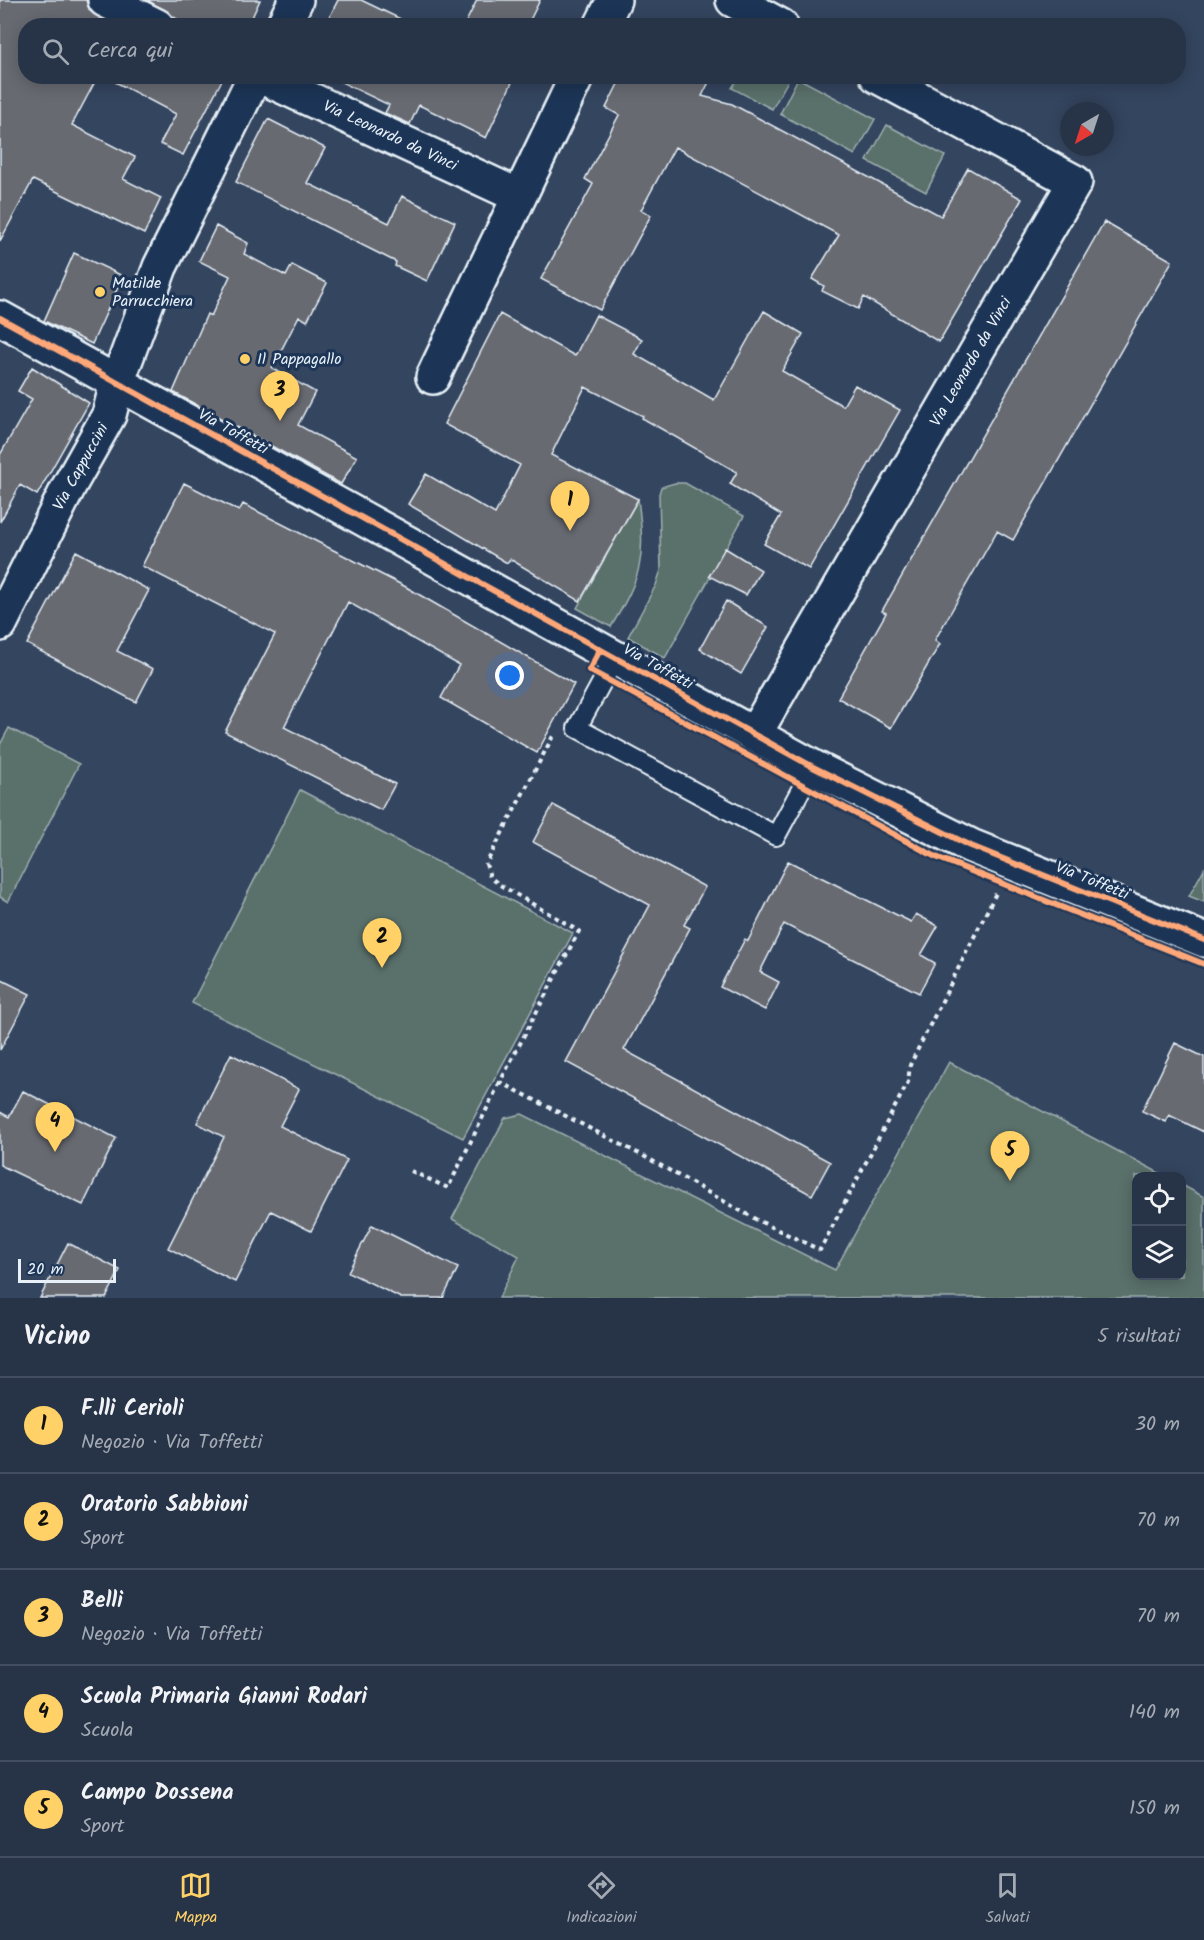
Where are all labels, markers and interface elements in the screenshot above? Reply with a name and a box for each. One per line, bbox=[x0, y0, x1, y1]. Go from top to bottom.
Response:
search box bbox=[18, 18, 1186, 84]
text: Cerca qui bbox=[87, 34, 173, 69]
icon: search bbox=[39, 35, 72, 68]
street label: Via Leonardo da Vinci bbox=[319, 94, 463, 179]
north arrow bbox=[1060, 102, 1114, 156]
place label: Matilde Parrucchiera bbox=[112, 271, 193, 314]
marker: Matilde Parrucchiera bbox=[93, 285, 107, 299]
street label: Via Leonardo da Vinci bbox=[924, 291, 1019, 432]
place label: Il Pappagallo bbox=[257, 347, 341, 372]
marker: Il Pappagallo bbox=[238, 352, 252, 366]
pin: 3 bbox=[260, 372, 300, 421]
street label: Via Toffetti bbox=[193, 402, 274, 462]
street label: Via Cappuccini bbox=[47, 418, 116, 515]
pin: 1 bbox=[550, 482, 590, 531]
street label: Via Toffetti bbox=[618, 637, 699, 697]
your location bbox=[495, 661, 524, 690]
street label: Via Toffetti bbox=[1051, 855, 1134, 908]
pin: 2 bbox=[362, 918, 401, 968]
pin: 4 bbox=[36, 1102, 74, 1152]
pin: 5 bbox=[990, 1132, 1030, 1181]
map controls bbox=[1132, 1172, 1186, 1280]
button: locate bbox=[1132, 1172, 1186, 1226]
button: layers bbox=[1132, 1226, 1186, 1280]
scale bar bbox=[18, 1256, 116, 1284]
text: 20 m bbox=[27, 1257, 63, 1282]
text: Vicino bbox=[24, 1316, 90, 1358]
text: 5 risultati bbox=[1097, 1321, 1180, 1353]
text: F.lli Cerioli bbox=[81, 1392, 184, 1427]
text: 1 bbox=[40, 1409, 47, 1441]
text: 30 m bbox=[1135, 1409, 1180, 1441]
text: Negozio · Via Toffetti bbox=[81, 1427, 262, 1459]
text: Oratorio Sabbioni bbox=[81, 1488, 248, 1523]
text: 2 bbox=[38, 1505, 49, 1537]
text: 70 m bbox=[1137, 1505, 1180, 1537]
text: Sport bbox=[81, 1523, 125, 1555]
text: Belli bbox=[81, 1584, 123, 1619]
text: 3 bbox=[38, 1601, 49, 1633]
text: 70 m bbox=[1137, 1601, 1180, 1633]
text: Negozio · Via Toffetti bbox=[81, 1619, 262, 1651]
text: Scuola Primaria Gianni Rodari bbox=[81, 1680, 367, 1715]
text: 4 bbox=[38, 1697, 49, 1729]
text: 140 m bbox=[1129, 1697, 1180, 1729]
text: Scuola bbox=[81, 1715, 133, 1747]
text: Campo Dossena bbox=[81, 1776, 234, 1811]
text: 5 bbox=[38, 1793, 49, 1825]
text: 150 m bbox=[1129, 1793, 1180, 1825]
text: Sport bbox=[81, 1811, 125, 1843]
tab: Mappa bbox=[174, 1869, 217, 1930]
tab: Indicazioni bbox=[566, 1869, 637, 1930]
tab: Salvati bbox=[985, 1869, 1030, 1930]

